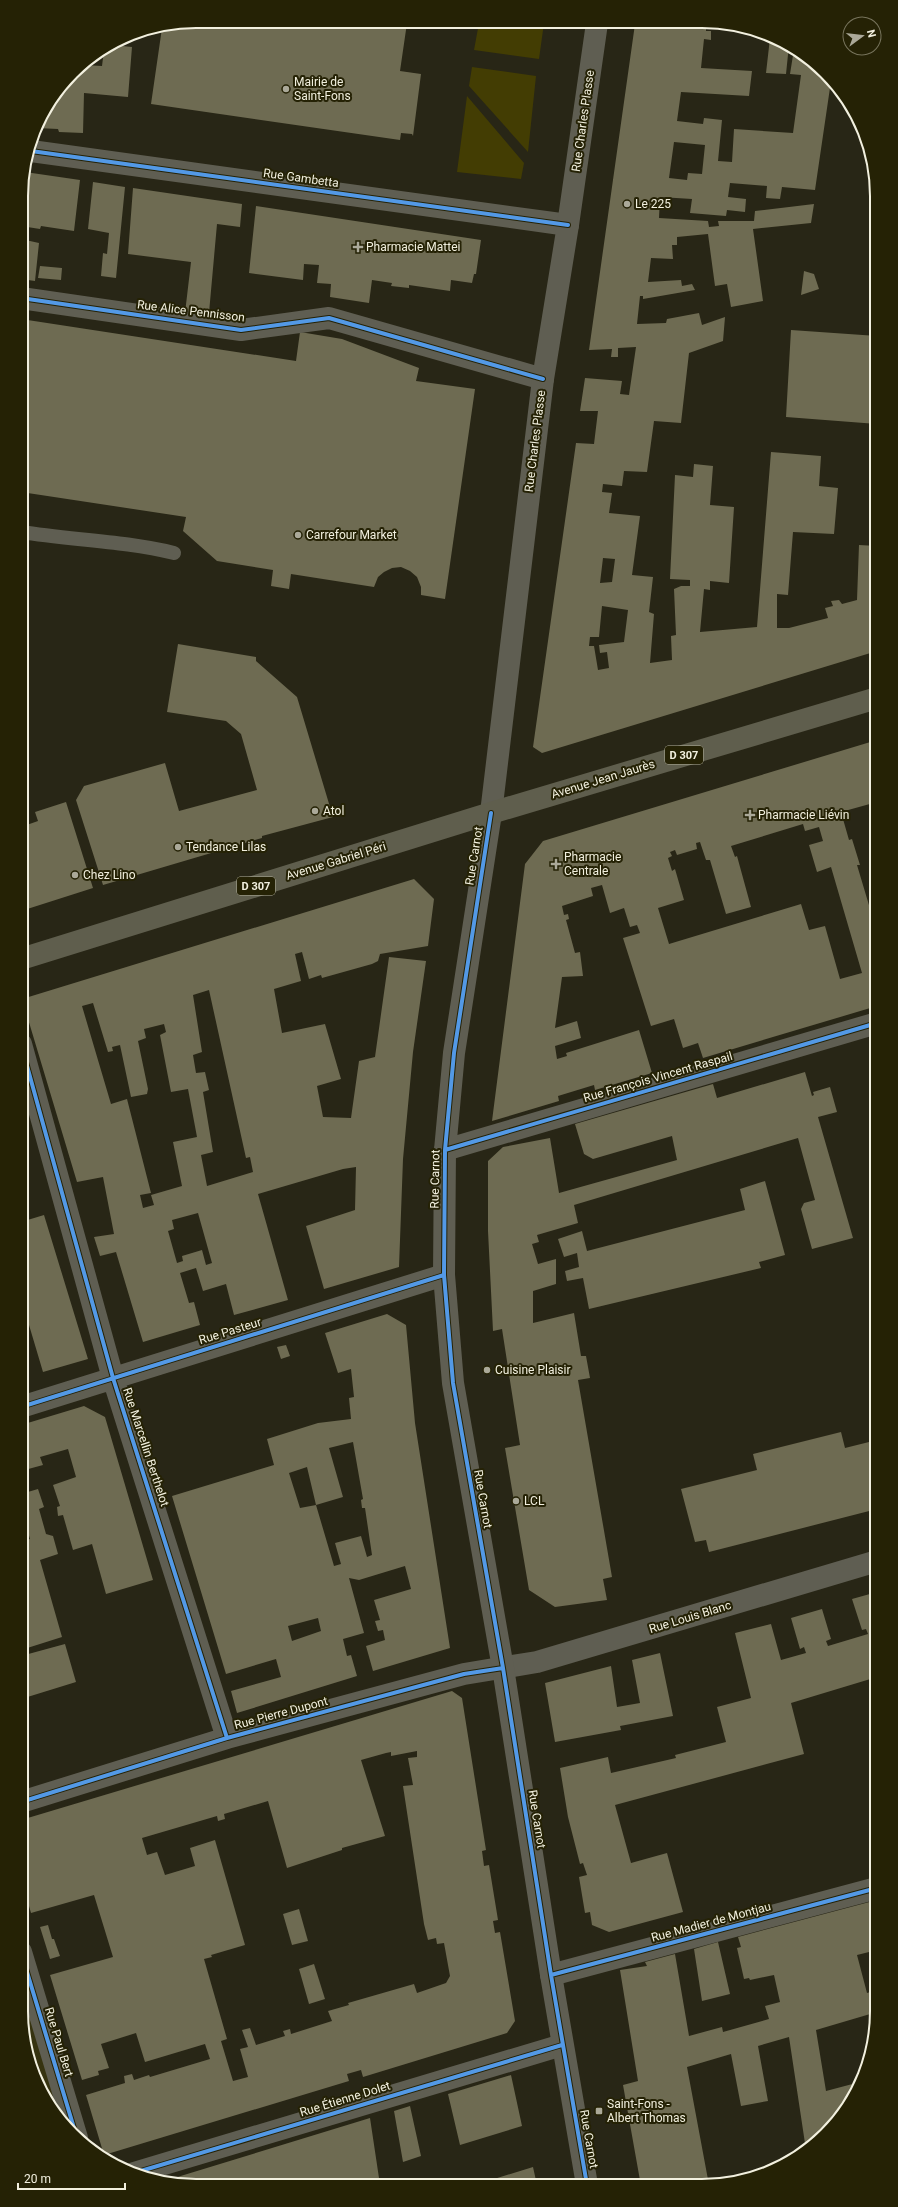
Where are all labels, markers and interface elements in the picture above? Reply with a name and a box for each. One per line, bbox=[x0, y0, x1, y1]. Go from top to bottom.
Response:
north arrow bbox=[842, 16, 882, 56]
text: N bbox=[864, 28, 879, 39]
street label: Rue Charles Plasse bbox=[569, 69, 597, 173]
place label: Mairie de Saint-Fons bbox=[294, 75, 351, 103]
marker: Mairie de Saint-Fons bbox=[281, 84, 291, 94]
street label: Rue Gambetta bbox=[262, 166, 340, 190]
place label: Le 225 bbox=[635, 197, 671, 211]
marker: Le 225 bbox=[622, 199, 632, 209]
place label: Pharmacie Mattei bbox=[366, 240, 461, 254]
marker: Pharmacie Mattei bbox=[353, 242, 363, 252]
street label: Rue Alice Pennisson bbox=[136, 297, 246, 325]
street label: Rue Charles Plasse bbox=[522, 389, 548, 493]
place label: Carrefour Market bbox=[306, 528, 397, 542]
marker: Carrefour Market bbox=[293, 530, 303, 540]
road number: D 307 bbox=[665, 746, 703, 764]
street label: Avenue Jean Jaurès bbox=[549, 757, 657, 801]
place label: Atol bbox=[323, 804, 344, 818]
marker: Atol bbox=[310, 806, 320, 816]
place label: Pharmacie Liévin bbox=[758, 808, 849, 822]
marker: Pharmacie Liévin bbox=[745, 810, 755, 820]
street label: Rue Carnot bbox=[462, 826, 486, 886]
street label: Avenue Gabriel Péri bbox=[284, 839, 388, 883]
place label: Tendance Lilas bbox=[186, 840, 266, 854]
marker: Tendance Lilas bbox=[173, 842, 183, 852]
place label: Pharmacie Centrale bbox=[564, 850, 621, 878]
marker: Pharmacie Centrale bbox=[551, 859, 561, 869]
place label: Chez Lino bbox=[83, 868, 136, 882]
marker: Chez Lino bbox=[70, 870, 80, 880]
road number: D 307 bbox=[237, 877, 275, 895]
street label: Rue François Vincent Raspail bbox=[582, 1049, 734, 1105]
street label: Rue Carnot bbox=[427, 1149, 443, 1209]
street label: Rue Pasteur bbox=[197, 1315, 263, 1347]
place label: Cuisine Plaisir bbox=[495, 1363, 571, 1377]
marker: Cuisine Plaisir bbox=[482, 1365, 492, 1375]
street label: Rue Marcellin Berthelot bbox=[120, 1386, 172, 1508]
street label: Rue Carnot bbox=[471, 1469, 495, 1529]
place label: LCL bbox=[524, 1494, 545, 1508]
marker: LCL bbox=[511, 1496, 521, 1506]
street label: Rue Louis Blanc bbox=[647, 1598, 733, 1636]
street label: Rue Pierre Dupont bbox=[233, 1694, 329, 1732]
street label: Rue Carnot bbox=[525, 1789, 549, 1849]
street label: Rue Madier de Montjau bbox=[650, 1899, 772, 1945]
street label: Rue Paul Bert bbox=[42, 2006, 76, 2079]
street label: Rue Étienne Dolet bbox=[298, 2078, 392, 2119]
place label: Saint-Fons - Albert Thomas bbox=[607, 2097, 686, 2125]
marker: Saint-Fons - Albert Thomas bbox=[594, 2106, 604, 2116]
street label: Rue Carnot bbox=[577, 2109, 601, 2169]
scale bar bbox=[18, 2165, 125, 2191]
text: 20 m bbox=[24, 2172, 51, 2186]

